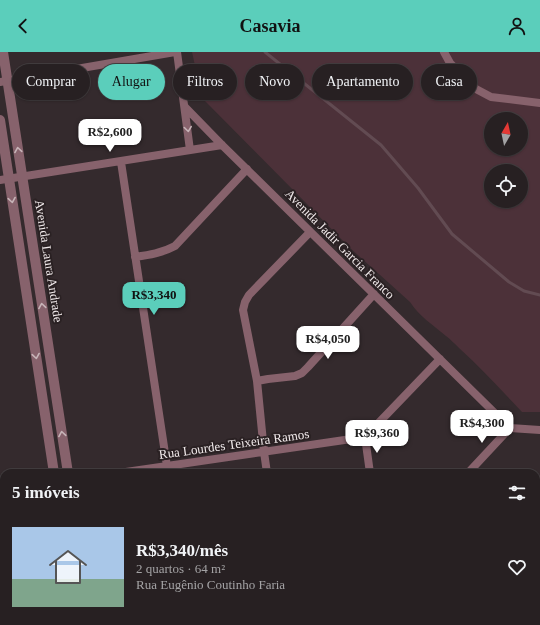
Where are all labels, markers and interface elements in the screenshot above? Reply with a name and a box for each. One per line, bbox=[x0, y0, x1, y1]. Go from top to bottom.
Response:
icon: back bbox=[12, 15, 34, 37]
icon: person bbox=[506, 15, 528, 37]
text: Casavia bbox=[239, 16, 301, 36]
chip: Comprar bbox=[12, 64, 90, 100]
chip: Alugar bbox=[98, 64, 165, 100]
chip: Filtros bbox=[173, 64, 237, 100]
chip: Novo bbox=[245, 64, 304, 100]
chip: Apartamento bbox=[312, 64, 413, 100]
chip: Casa bbox=[421, 64, 477, 100]
north arrow bbox=[484, 112, 528, 156]
map controls bbox=[484, 112, 528, 208]
pin: R$2,600 bbox=[73, 119, 147, 153]
text: R$2,600 bbox=[87, 124, 133, 139]
one-way arrow bbox=[183, 126, 192, 132]
one-way arrow bbox=[14, 147, 23, 153]
button: locate bbox=[484, 164, 528, 208]
street label: Avenida Jadir Garcia Franco bbox=[282, 186, 398, 302]
one-way arrow bbox=[7, 197, 16, 203]
street label: Avenida Laura Andrade bbox=[32, 199, 66, 324]
pin: R$3,340 bbox=[117, 282, 191, 316]
text: R$3,340 bbox=[131, 287, 177, 302]
one-way arrow bbox=[38, 303, 47, 309]
pin: R$4,050 bbox=[291, 326, 365, 360]
text: R$4,050 bbox=[305, 331, 351, 346]
one-way arrow bbox=[31, 353, 40, 359]
pin: R$4,300 bbox=[445, 410, 519, 444]
text: R$4,300 bbox=[459, 415, 505, 430]
pin: R$9,360 bbox=[340, 420, 414, 454]
text: R$9,360 bbox=[354, 425, 400, 440]
street label: Rua Lourdes Teixeira Ramos bbox=[158, 426, 310, 462]
one-way arrow bbox=[58, 431, 67, 438]
icon: filters bbox=[506, 482, 528, 504]
text: 5 imóveis bbox=[12, 483, 80, 502]
text: R$3,340/mês bbox=[136, 541, 228, 560]
icon: home bbox=[44, 543, 92, 591]
icon: heart bbox=[506, 556, 528, 578]
text: 2 quartos · 64 m² bbox=[136, 561, 225, 576]
text: Rua Eugênio Coutinho Faria bbox=[136, 577, 285, 592]

